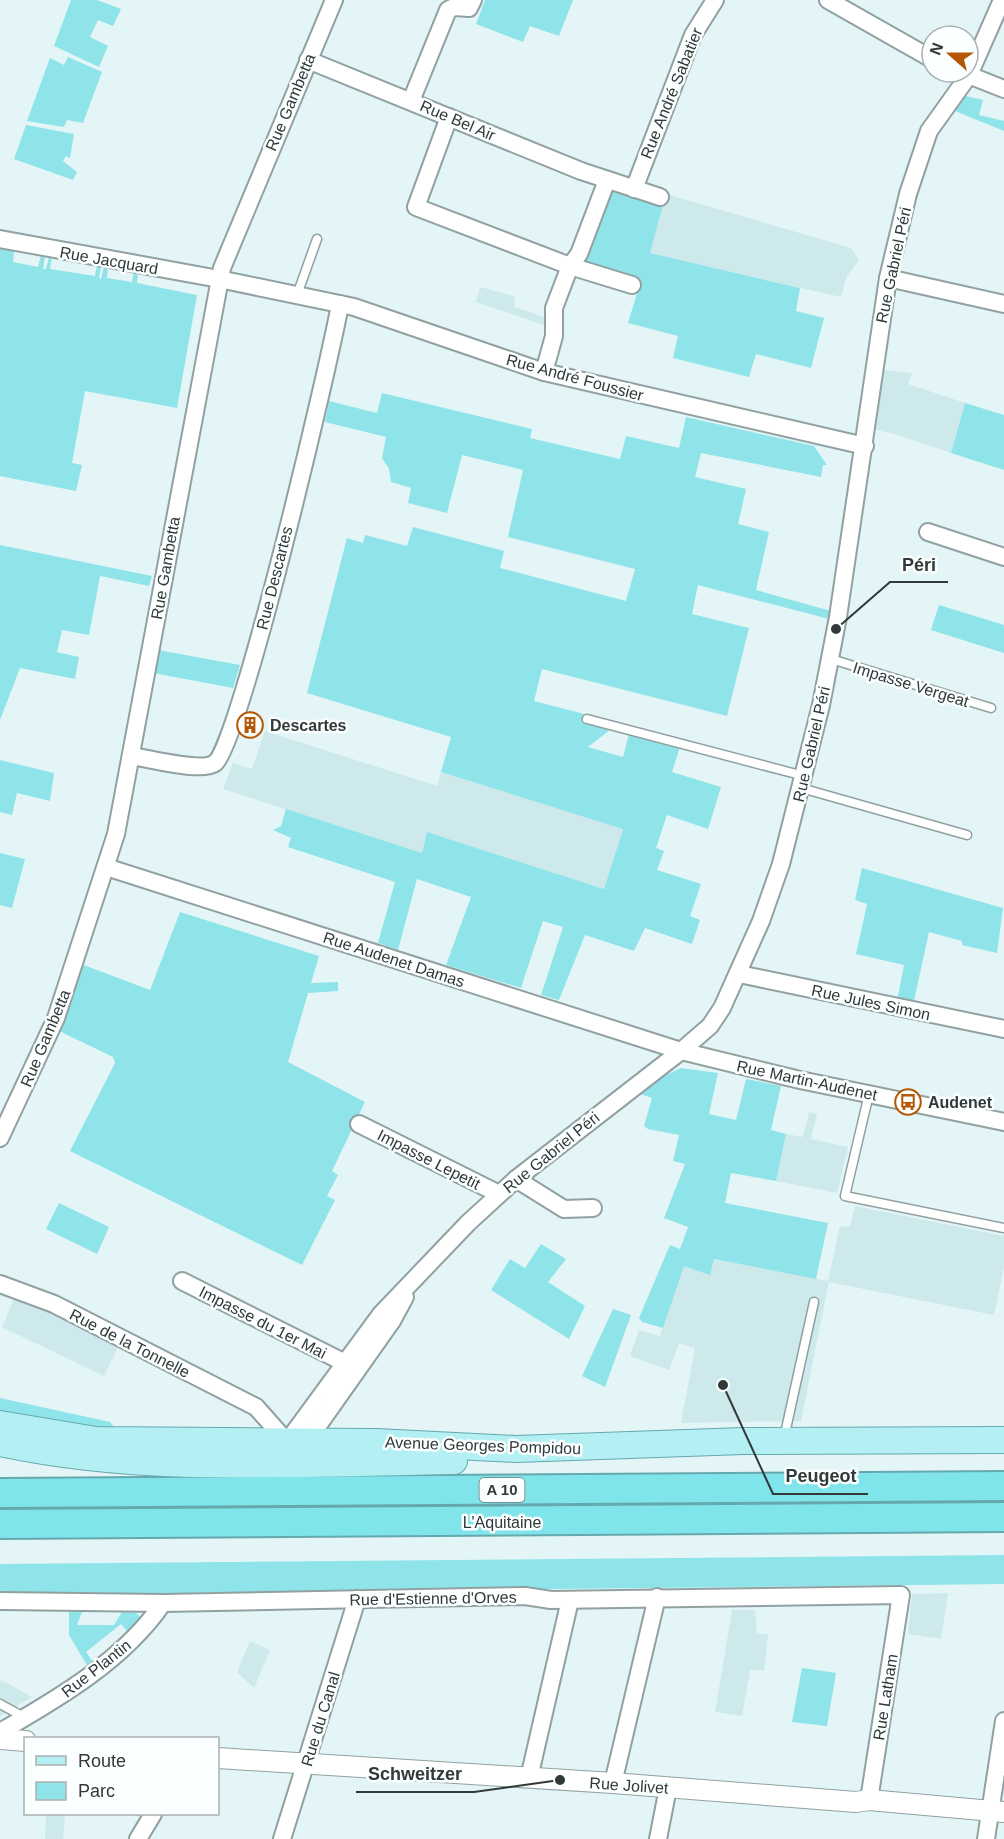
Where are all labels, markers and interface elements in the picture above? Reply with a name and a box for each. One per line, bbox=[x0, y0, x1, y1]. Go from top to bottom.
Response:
north arrow bbox=[920, 24, 980, 84]
street label: Rue André Sabatier bbox=[637, 25, 706, 161]
text: N bbox=[926, 40, 946, 57]
street label: Rue Gambetta bbox=[262, 51, 319, 153]
street label: Rue Bel Air bbox=[418, 97, 499, 144]
street label: Rue Gabriel Péri bbox=[873, 205, 914, 325]
street label: Rue Jacquard bbox=[58, 243, 159, 278]
street label: Rue André Foussier bbox=[504, 351, 646, 404]
street label: Rue Gambetta bbox=[148, 515, 183, 621]
street label: Rue Descartes bbox=[253, 525, 296, 632]
callout: Péri bbox=[890, 546, 948, 582]
text: Péri bbox=[902, 555, 936, 575]
street label: Impasse Vergeat bbox=[851, 659, 971, 710]
street label: Rue Gabriel Péri bbox=[790, 685, 833, 804]
building icon: Descartes bbox=[235, 710, 265, 740]
place label: Descartes bbox=[270, 717, 347, 734]
street label: Rue Audenet Damas bbox=[321, 929, 467, 990]
street label: Rue Jules Simon bbox=[810, 982, 932, 1023]
street label: Rue Gambetta bbox=[17, 987, 74, 1089]
street label: Rue Martin-Audenet bbox=[735, 1057, 879, 1104]
bus stop icon: Audenet bbox=[893, 1087, 923, 1117]
place label: Audenet bbox=[928, 1094, 993, 1111]
street label: Rue Gabriel Péri bbox=[500, 1109, 603, 1196]
street label: Impasse Lepetit bbox=[375, 1126, 483, 1193]
street label: Impasse du 1er Mai bbox=[196, 1283, 329, 1362]
street label: Rue de la Tonnelle bbox=[67, 1306, 193, 1381]
street label: Avenue Georges Pompidou bbox=[385, 1434, 581, 1457]
callout: Peugeot bbox=[773, 1458, 868, 1494]
text: Peugeot bbox=[785, 1466, 857, 1486]
road number: A 10 bbox=[480, 1478, 524, 1502]
street label: L'Aquitaine bbox=[463, 1514, 541, 1531]
street label: Rue d'Estienne d'Orves bbox=[349, 1589, 517, 1608]
street label: Rue Plantin bbox=[58, 1636, 134, 1701]
street label: Rue Latham bbox=[870, 1653, 901, 1741]
street label: Rue du Canal bbox=[298, 1670, 343, 1768]
legend bbox=[24, 1737, 219, 1815]
text: Route bbox=[78, 1751, 126, 1771]
callout: Schweitzer bbox=[356, 1756, 474, 1792]
text: Schweitzer bbox=[368, 1764, 462, 1784]
street label: Rue Jolivet bbox=[589, 1774, 670, 1797]
text: Parc bbox=[78, 1781, 115, 1801]

